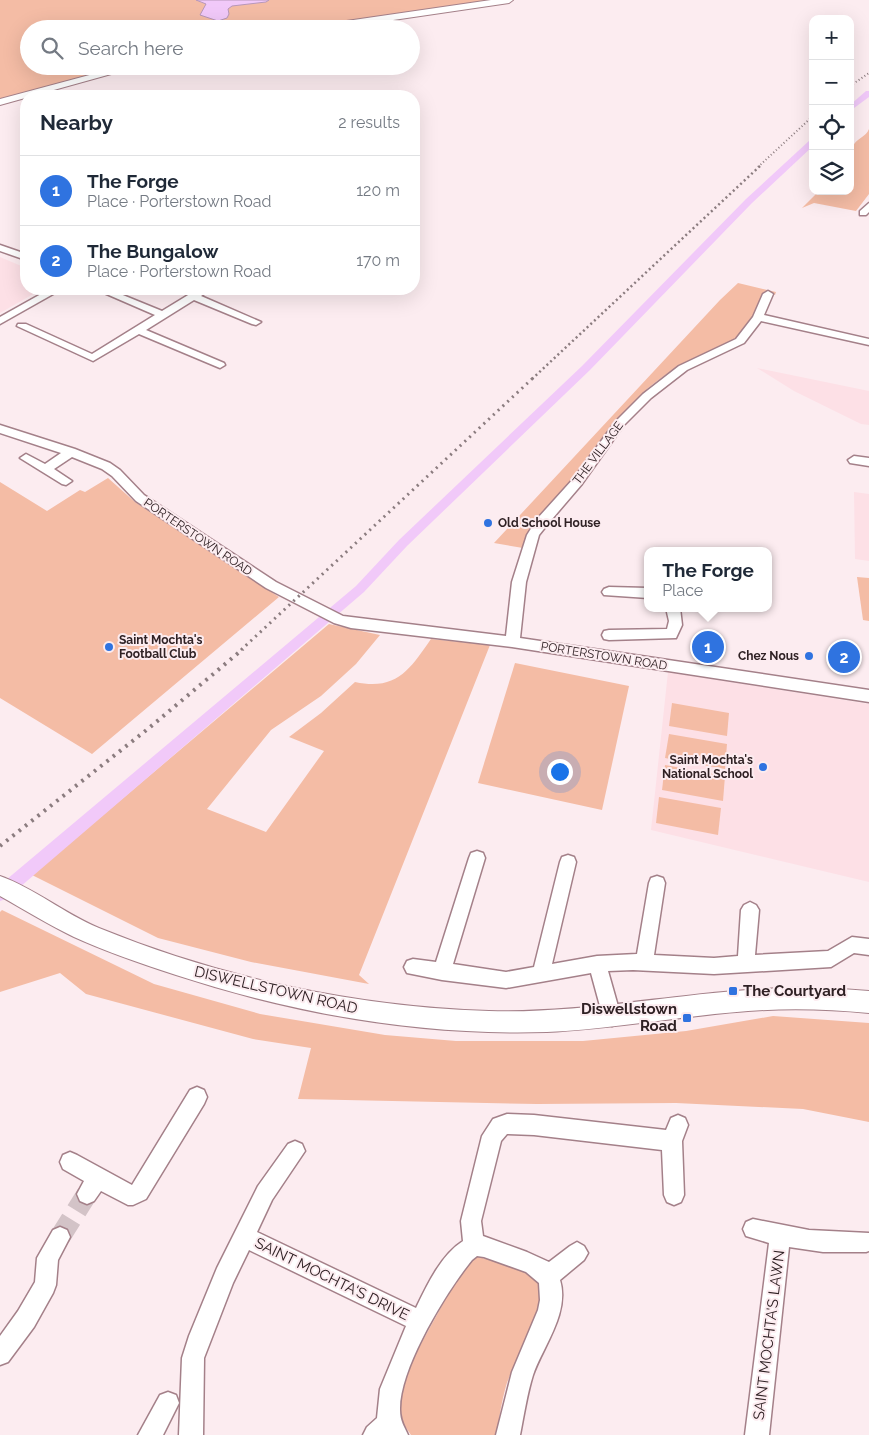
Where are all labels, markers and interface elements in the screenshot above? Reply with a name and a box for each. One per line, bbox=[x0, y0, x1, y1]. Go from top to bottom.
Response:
map controls bbox=[809, 15, 854, 195]
button: + bbox=[809, 15, 854, 60]
search box bbox=[20, 20, 420, 75]
icon: search bbox=[38, 34, 66, 62]
text: Search here bbox=[78, 37, 184, 59]
button: − bbox=[809, 60, 854, 105]
button: locate bbox=[809, 105, 854, 150]
text: Nearby bbox=[40, 110, 113, 135]
text: 2 results bbox=[338, 113, 400, 132]
button: layers bbox=[809, 150, 854, 195]
text: The Forge bbox=[87, 170, 179, 192]
text: 1 bbox=[52, 181, 60, 200]
text: 120 m bbox=[356, 181, 400, 200]
text: Place · Porterstown Road bbox=[87, 192, 271, 211]
text: The Bungalow bbox=[87, 240, 218, 262]
text: 2 bbox=[51, 251, 61, 270]
text: 170 m bbox=[356, 251, 400, 270]
text: Place · Porterstown Road bbox=[87, 262, 271, 281]
street label: THE VILLAGE bbox=[570, 419, 626, 487]
street label: PORTERSTOWN ROAD bbox=[141, 495, 255, 579]
place label: Old School House bbox=[498, 516, 600, 530]
marker: Old School House bbox=[482, 517, 494, 529]
popup bbox=[644, 547, 772, 612]
text: The Forge bbox=[662, 559, 754, 581]
text: Place bbox=[662, 581, 703, 600]
pin: 1 bbox=[692, 628, 724, 666]
place label: Saint Mochta's Football Club bbox=[119, 633, 202, 661]
pin: 2 bbox=[828, 638, 860, 676]
street label: PORTERSTOWN ROAD bbox=[540, 639, 669, 673]
marker: Saint Mochta's Football Club bbox=[103, 641, 115, 653]
place label: Chez Nous bbox=[738, 649, 799, 663]
marker: Chez Nous bbox=[803, 650, 815, 662]
place label: Saint Mochta's National School bbox=[662, 753, 753, 781]
your location bbox=[547, 759, 573, 785]
marker: Saint Mochta's National School bbox=[757, 761, 769, 773]
street label: DISWELLSTOWN ROAD bbox=[193, 962, 360, 1018]
place label: The Courtyard bbox=[743, 982, 846, 1000]
marker: The Courtyard bbox=[727, 985, 739, 997]
place label: Diswellstown Road bbox=[581, 1000, 677, 1035]
marker: Diswellstown Road bbox=[681, 1012, 693, 1024]
street label: SAINT MOCHTA'S DRIVE bbox=[252, 1234, 412, 1324]
street label: SAINT MOCHTA'S LAWN bbox=[750, 1249, 788, 1421]

